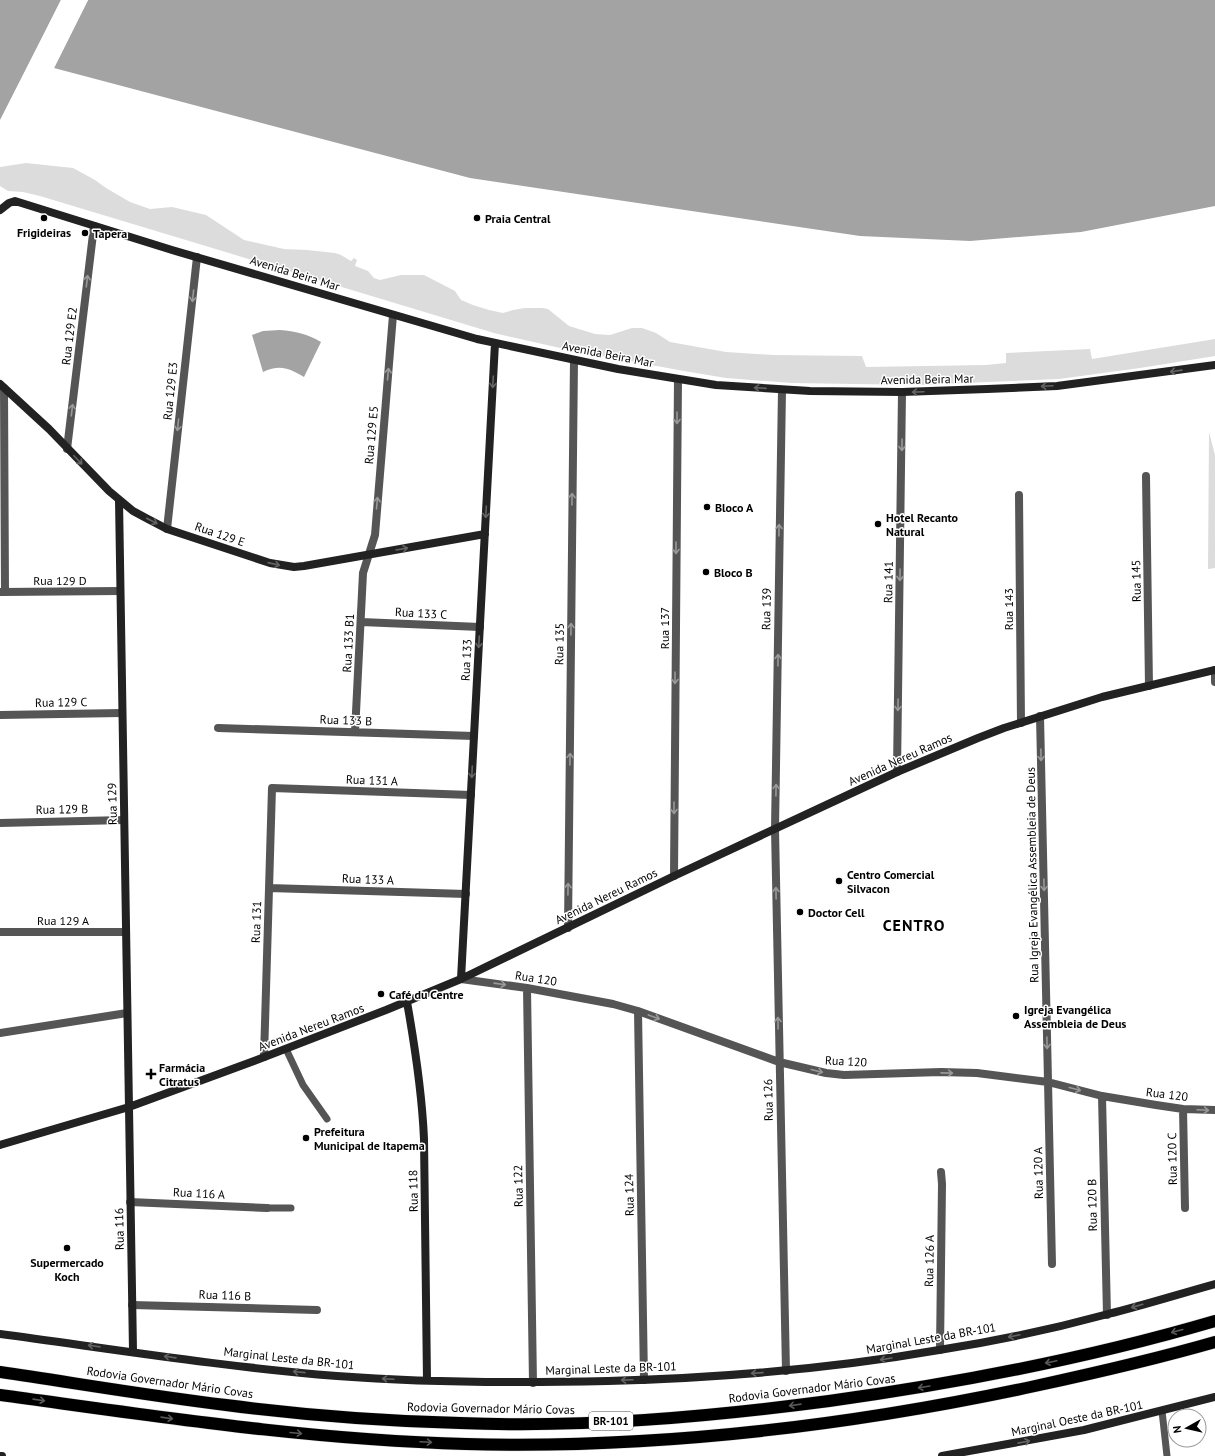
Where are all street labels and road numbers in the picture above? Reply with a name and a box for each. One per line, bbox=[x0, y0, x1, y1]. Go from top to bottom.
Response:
street label: Avenida Beira Mar bbox=[248, 252, 342, 294]
street label: Rua 129 E2 bbox=[58, 306, 80, 366]
street label: Avenida Beira Mar bbox=[561, 338, 655, 370]
street label: Rua 129 E3 bbox=[159, 361, 181, 421]
street label: Avenida Beira Mar bbox=[880, 371, 974, 387]
street label: Rua 129 E5 bbox=[361, 405, 381, 465]
street label: Rua 129 E bbox=[193, 518, 247, 550]
street label: Rua 145 bbox=[1128, 560, 1144, 602]
street label: Rua 141 bbox=[880, 561, 896, 603]
street label: Rua 129 D bbox=[33, 573, 87, 588]
street label: Rua 139 bbox=[758, 588, 774, 630]
street label: Rua 143 bbox=[1001, 588, 1016, 630]
street label: Rua 133 C bbox=[394, 604, 448, 622]
street label: Rua 137 bbox=[657, 607, 672, 649]
street label: Rua 133 B1 bbox=[339, 613, 357, 673]
street label: Rua 135 bbox=[551, 623, 567, 665]
street label: Rua 133 bbox=[457, 639, 475, 681]
street label: Rua 129 C bbox=[35, 694, 87, 710]
street label: Rua 133 B bbox=[320, 712, 372, 728]
street label: Avenida Nereu Ramos bbox=[846, 729, 954, 789]
street label: Rua Igreja Evangélica Assembleia de Deus bbox=[1023, 767, 1041, 983]
street label: Rua 131 A bbox=[346, 772, 398, 788]
street label: Rua 129 bbox=[104, 783, 120, 825]
street label: Rua 129 B bbox=[36, 801, 88, 817]
street label: Avenida Nereu Ramos bbox=[552, 865, 660, 927]
street label: Rua 133 A bbox=[342, 871, 394, 887]
street label: Rua 131 bbox=[248, 901, 264, 943]
street label: Rua 129 A bbox=[37, 913, 89, 928]
street label: Rua 120 bbox=[514, 967, 558, 989]
street label: Avenida Nereu Ramos bbox=[256, 1000, 366, 1054]
street label: Rua 120 bbox=[825, 1052, 868, 1070]
street label: Rua 126 bbox=[760, 1079, 776, 1121]
street label: Rua 120 bbox=[1145, 1084, 1189, 1104]
street label: Rua 120 C bbox=[1164, 1133, 1180, 1185]
street label: Rua 120 A bbox=[1030, 1147, 1046, 1199]
street label: Rua 122 bbox=[510, 1165, 526, 1207]
street label: Rua 118 bbox=[405, 1170, 421, 1212]
street label: Rua 124 bbox=[621, 1173, 637, 1216]
street label: Rua 120 B bbox=[1084, 1179, 1100, 1231]
street label: Rua 116 A bbox=[173, 1184, 225, 1202]
street label: Rua 116 bbox=[111, 1208, 127, 1250]
street label: Rua 126 A bbox=[921, 1235, 937, 1287]
street label: Rua 116 B bbox=[199, 1287, 251, 1303]
street label: Marginal Leste da BR-101 bbox=[865, 1319, 997, 1357]
street label: Marginal Leste da BR-101 bbox=[223, 1344, 355, 1372]
street label: Marginal Leste da BR-101 bbox=[545, 1358, 677, 1378]
street label: Rodovia Governador Mário Covas bbox=[86, 1363, 254, 1401]
street label: Rodovia Governador Mário Covas bbox=[728, 1370, 896, 1406]
street label: Marginal Oeste da BR-101 bbox=[1010, 1397, 1144, 1439]
street label: Rodovia Governador Mário Covas bbox=[407, 1399, 575, 1417]
road number: BR-101 bbox=[589, 1412, 633, 1430]

